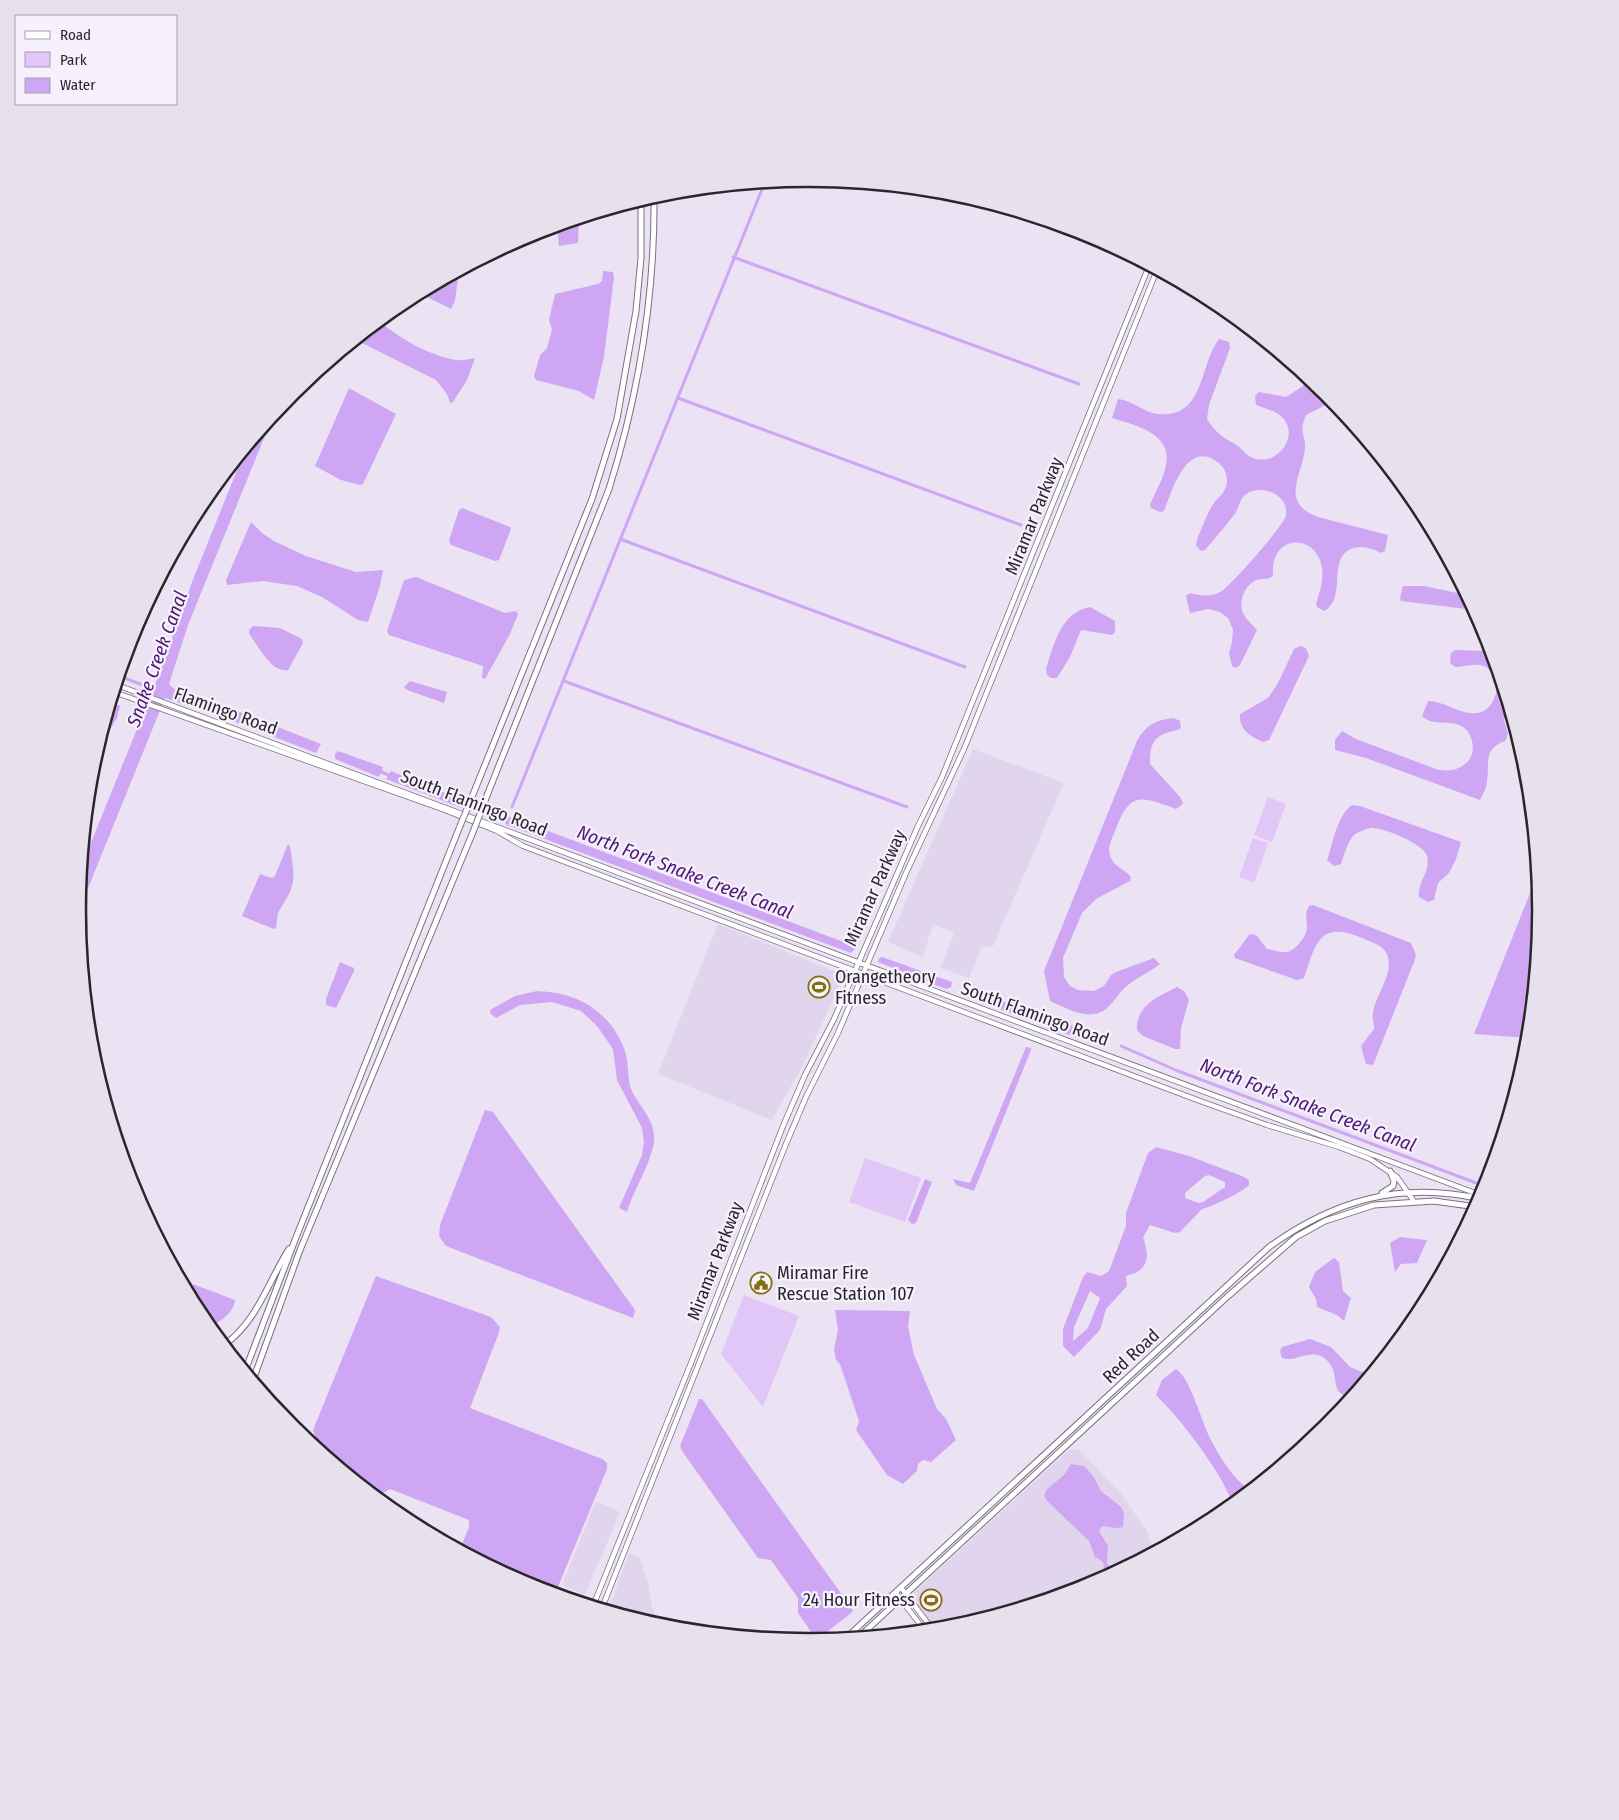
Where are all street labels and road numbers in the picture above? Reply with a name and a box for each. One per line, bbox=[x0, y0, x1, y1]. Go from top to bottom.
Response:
street label: Miramar Parkway bbox=[1000, 454, 1068, 578]
street label: Flamingo Road bbox=[171, 682, 281, 740]
street label: South Flamingo Road bbox=[397, 765, 551, 841]
street label: Miramar Parkway bbox=[839, 826, 911, 950]
street label: South Flamingo Road bbox=[958, 977, 1112, 1051]
street label: Miramar Parkway bbox=[682, 1199, 748, 1323]
street label: Red Road bbox=[1098, 1324, 1164, 1388]

